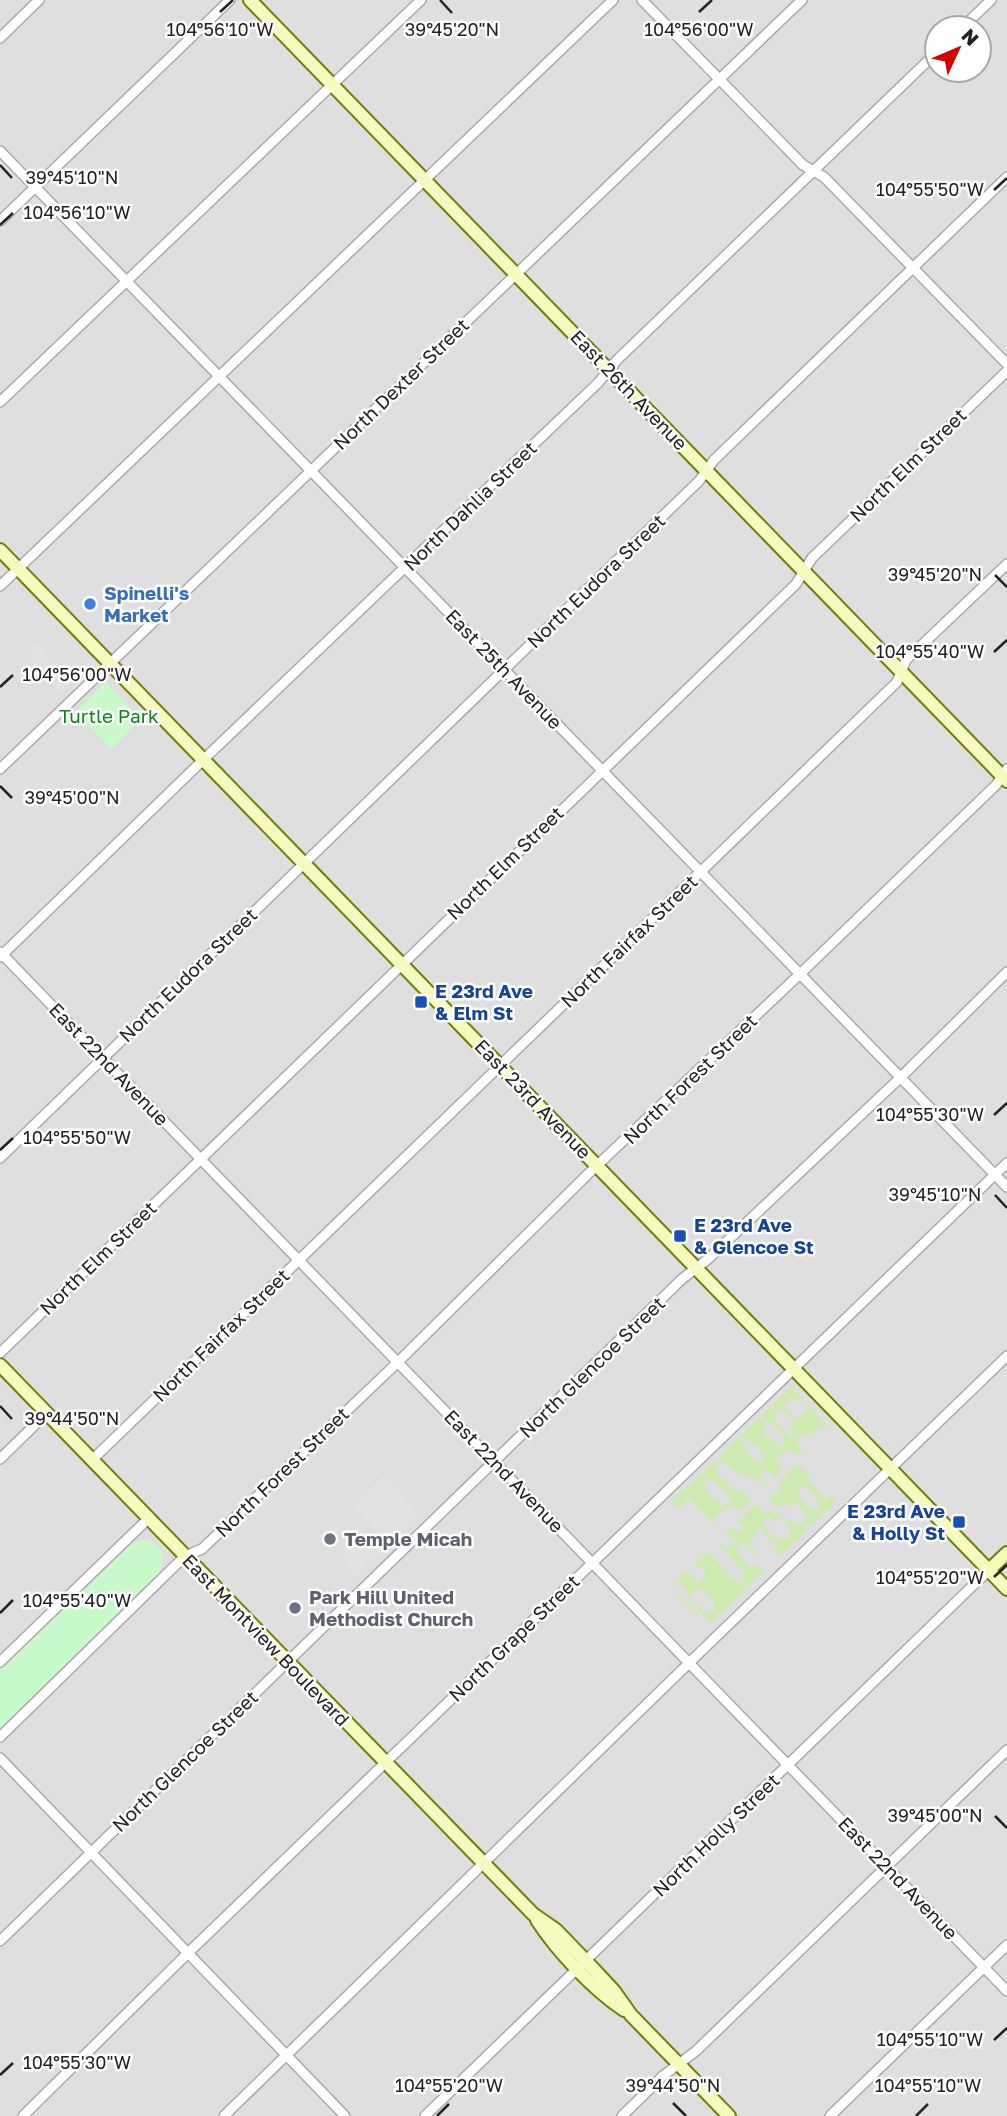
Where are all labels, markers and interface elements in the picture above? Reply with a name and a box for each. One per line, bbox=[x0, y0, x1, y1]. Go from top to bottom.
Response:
north arrow bbox=[923, 14, 993, 84]
text: 104°56'10"W bbox=[167, 18, 273, 40]
text: 39°45'20"N bbox=[405, 18, 499, 40]
text: 104°56'00"W bbox=[644, 18, 754, 40]
text: N bbox=[957, 24, 984, 50]
text: 39°45'10"N bbox=[26, 166, 118, 188]
text: 104°55'50"W bbox=[876, 178, 984, 200]
text: 104°56'10"W bbox=[24, 201, 130, 223]
street label: North Dexter Street bbox=[328, 313, 473, 454]
street label: East 26th Avenue bbox=[566, 325, 693, 455]
street label: North Elm Street bbox=[845, 403, 971, 526]
street label: North Dahlia Street bbox=[398, 436, 541, 575]
street label: North Eudora Street bbox=[522, 509, 669, 652]
text: 39°45'20"N bbox=[888, 563, 982, 585]
place label: Spinelli's Market bbox=[104, 581, 190, 626]
marker: Spinelli's Market bbox=[82, 596, 98, 612]
street label: East 25th Avenue bbox=[441, 604, 567, 733]
text: 104°55'40"W bbox=[876, 640, 984, 662]
text: 104°56'00"W bbox=[22, 663, 132, 685]
park label: Turtle Park bbox=[59, 704, 159, 727]
text: 39°45'00"N bbox=[24, 786, 120, 808]
street label: North Elm Street bbox=[442, 801, 568, 924]
street label: North Fairfax Street bbox=[556, 870, 702, 1012]
street label: North Eudora Street bbox=[114, 903, 261, 1046]
place label: E 23rd Ave & Elm St bbox=[435, 979, 533, 1024]
marker: E 23rd Ave & Elm St bbox=[413, 994, 429, 1010]
street label: East 22nd Avenue bbox=[45, 997, 174, 1130]
street label: North Forest Street bbox=[618, 1009, 761, 1148]
street label: East 23rd Avenue bbox=[470, 1034, 596, 1163]
text: 104°55'30"W bbox=[876, 1103, 984, 1125]
text: 104°55'50"W bbox=[23, 1126, 131, 1148]
text: 39°45'10"N bbox=[889, 1183, 981, 1205]
street label: North Elm Street bbox=[35, 1196, 161, 1319]
place label: E 23rd Ave & Glencoe St bbox=[694, 1213, 814, 1258]
marker: E 23rd Ave & Glencoe St bbox=[672, 1228, 688, 1244]
street label: North Fairfax Street bbox=[148, 1264, 294, 1406]
street label: North Glencoe Street bbox=[514, 1291, 669, 1442]
street label: North Forest Street bbox=[210, 1402, 353, 1541]
street label: East 22nd Avenue bbox=[440, 1404, 569, 1537]
text: 39°44'50"N bbox=[24, 1407, 120, 1429]
place label: E 23rd Ave & Holly St bbox=[847, 1499, 945, 1544]
marker: E 23rd Ave & Holly St bbox=[951, 1514, 967, 1530]
place label: Temple Micah bbox=[344, 1527, 472, 1550]
marker: Temple Micah bbox=[322, 1531, 338, 1547]
street label: East Montview Boulevard bbox=[178, 1549, 355, 1730]
text: 104°55'20"W bbox=[876, 1566, 984, 1588]
street label: North Grape Street bbox=[444, 1569, 584, 1706]
place label: Park Hill United Methodist Church bbox=[309, 1585, 473, 1630]
text: 104°55'40"W bbox=[23, 1589, 131, 1611]
marker: Park Hill United Methodist Church bbox=[287, 1600, 303, 1616]
street label: North Glencoe Street bbox=[107, 1685, 262, 1836]
street label: North Holly Street bbox=[648, 1768, 784, 1901]
text: 39°45'00"N bbox=[887, 1804, 983, 1826]
street label: East 22nd Avenue bbox=[834, 1811, 963, 1944]
text: 104°55'10"W bbox=[877, 2028, 983, 2050]
text: 104°55'30"W bbox=[23, 2051, 131, 2073]
text: 104°55'20"W bbox=[395, 2074, 503, 2096]
text: 39°44'50"N bbox=[625, 2074, 721, 2096]
text: 104°55'10"W bbox=[875, 2074, 981, 2096]

